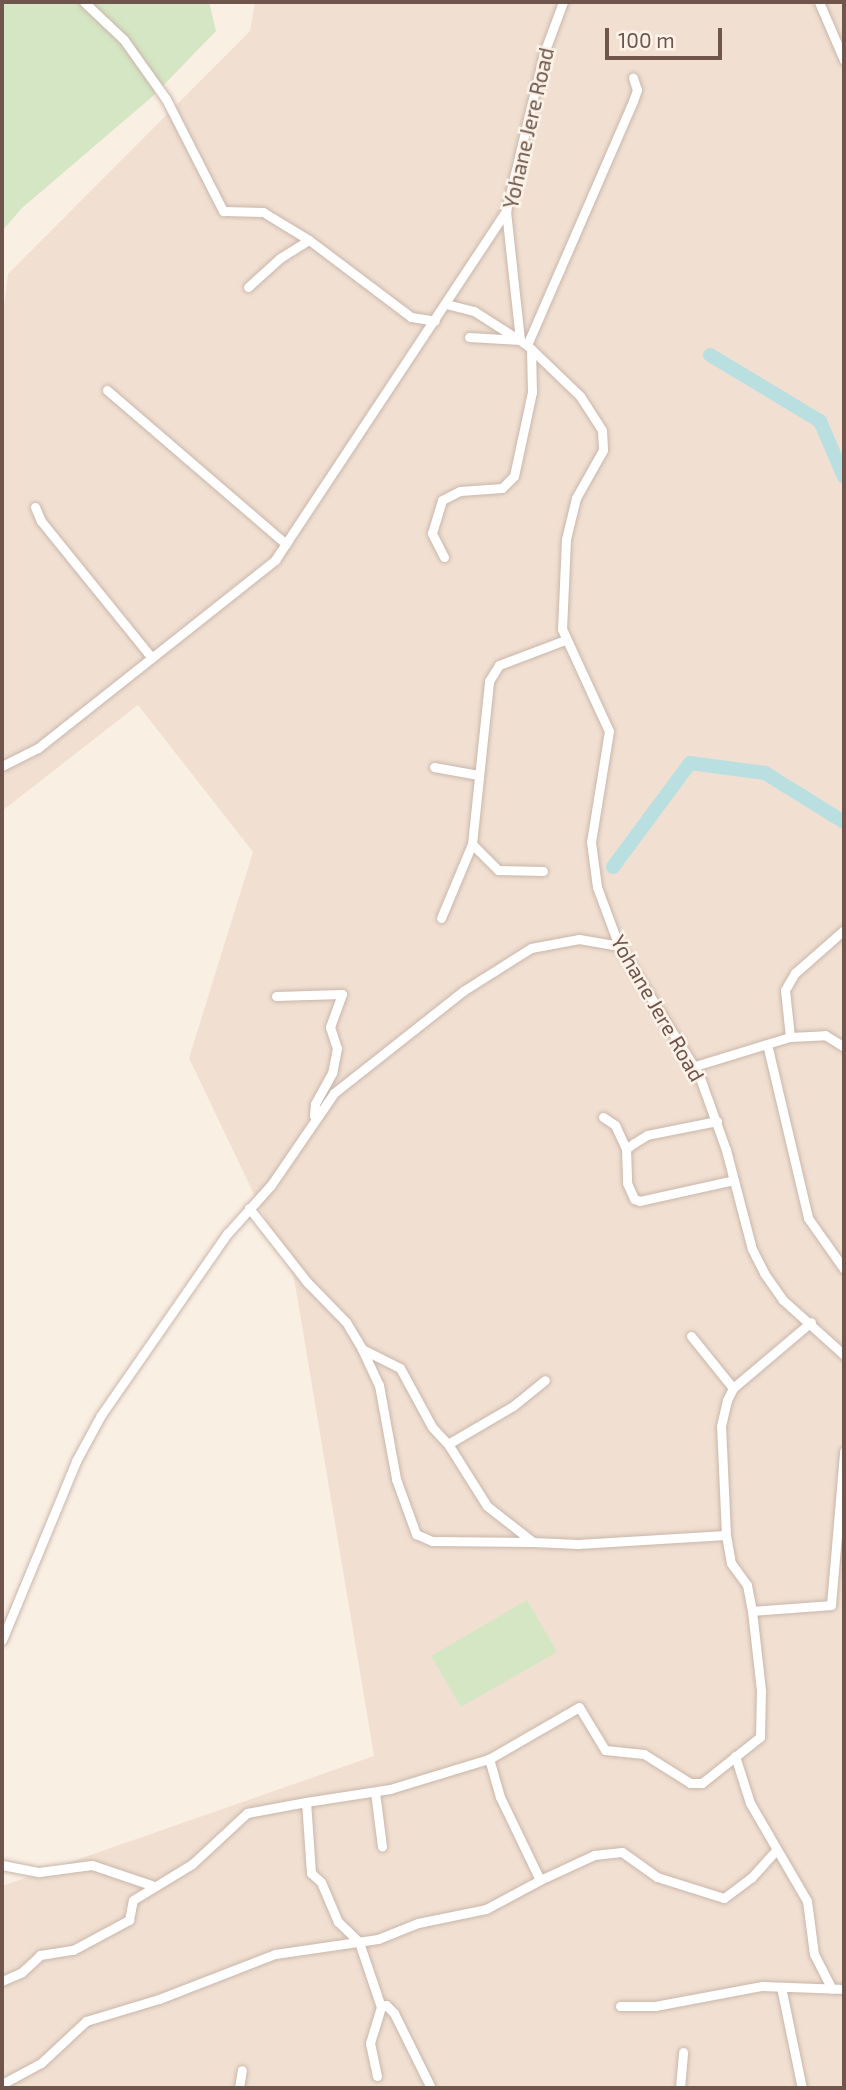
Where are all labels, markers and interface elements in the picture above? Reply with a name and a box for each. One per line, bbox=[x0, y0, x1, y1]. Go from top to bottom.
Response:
scale bar bbox=[608, 14, 725, 58]
text: 100 m bbox=[618, 27, 675, 52]
street label: Yohane Jere Road bbox=[497, 45, 559, 211]
street label: Yohane Jere Road bbox=[606, 930, 710, 1086]

